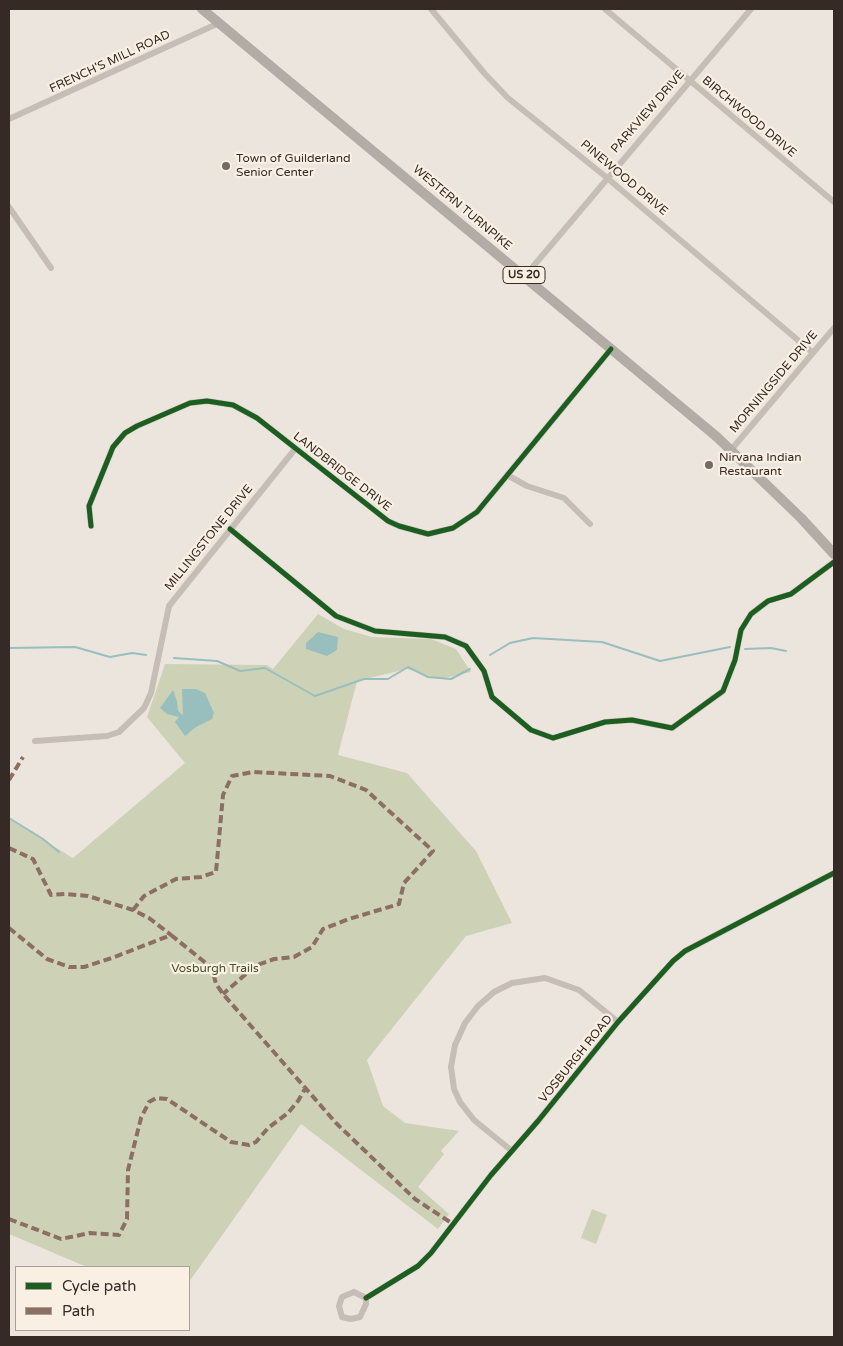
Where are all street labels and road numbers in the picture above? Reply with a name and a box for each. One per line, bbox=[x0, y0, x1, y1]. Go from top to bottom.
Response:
street label: FRENCH'S MILL ROAD bbox=[47, 28, 173, 96]
street label: PARKVIEW DRIVE bbox=[608, 68, 688, 156]
street label: BIRCHWOOD DRIVE bbox=[699, 73, 799, 161]
street label: PINEWOOD DRIVE bbox=[577, 137, 671, 219]
street label: WESTERN TURNPIKE bbox=[410, 162, 514, 254]
road number: US 20 bbox=[503, 266, 545, 284]
street label: MORNINGSIDE DRIVE bbox=[727, 328, 821, 436]
street label: LANDBRIDGE DRIVE bbox=[290, 429, 394, 515]
street label: MILLINGSTONE DRIVE bbox=[162, 482, 256, 594]
street label: VOSBURGH ROAD bbox=[536, 1012, 616, 1106]

